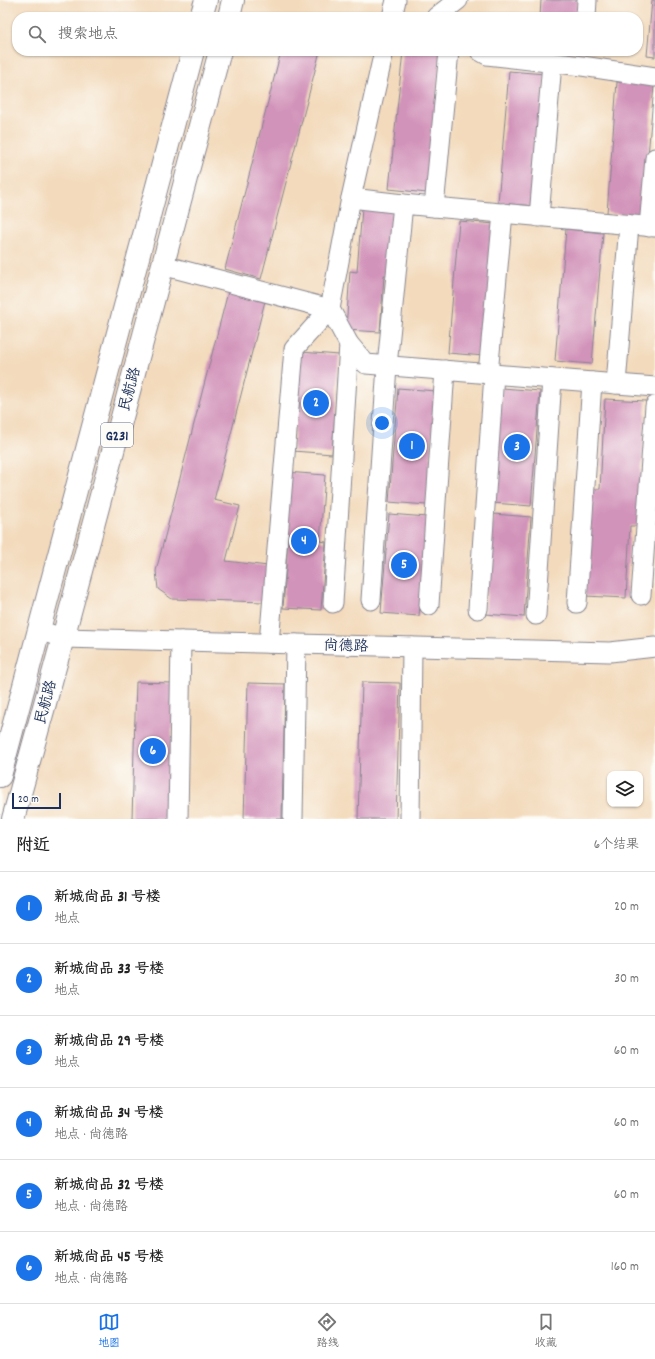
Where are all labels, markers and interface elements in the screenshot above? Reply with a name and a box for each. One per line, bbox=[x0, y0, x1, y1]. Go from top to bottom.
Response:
search box bbox=[12, 12, 643, 56]
icon: search bbox=[26, 23, 48, 45]
text: 搜索地点 bbox=[58, 24, 118, 46]
street label: 民航路 bbox=[114, 365, 147, 414]
pin: 2 bbox=[303, 388, 329, 418]
your location bbox=[372, 413, 392, 433]
road number: G231 bbox=[101, 423, 133, 447]
pin: 1 bbox=[399, 431, 425, 461]
pin: 3 bbox=[504, 432, 530, 462]
pin: 4 bbox=[291, 526, 317, 556]
pin: 5 bbox=[391, 550, 417, 580]
street label: 尚德路 bbox=[323, 635, 369, 659]
street label: 民航路 bbox=[30, 678, 63, 727]
pin: 6 bbox=[140, 736, 166, 766]
map controls bbox=[607, 771, 643, 807]
button: layers bbox=[607, 771, 643, 807]
scale bar bbox=[12, 791, 61, 810]
text: 20 m bbox=[18, 792, 39, 808]
text: 附近 bbox=[16, 835, 50, 859]
text: 6个结果 bbox=[594, 836, 639, 855]
text: 新城尚品 31 号楼 bbox=[54, 887, 161, 909]
text: 1 bbox=[28, 898, 30, 917]
text: 20 m bbox=[614, 898, 639, 917]
text: 地点 bbox=[54, 910, 80, 929]
text: 新城尚品 33 号楼 bbox=[54, 959, 164, 981]
text: 2 bbox=[26, 970, 32, 989]
text: 30 m bbox=[614, 970, 639, 989]
text: 地点 bbox=[54, 982, 80, 1001]
text: 新城尚品 29 号楼 bbox=[54, 1031, 164, 1053]
text: 3 bbox=[26, 1042, 32, 1061]
text: 60 m bbox=[614, 1042, 639, 1061]
text: 地点 bbox=[54, 1054, 80, 1073]
text: 新城尚品 34 号楼 bbox=[54, 1103, 164, 1125]
text: 4 bbox=[26, 1114, 32, 1133]
text: 60 m bbox=[614, 1114, 639, 1133]
text: 地点 · 尚德路 bbox=[54, 1126, 128, 1145]
text: 新城尚品 32 号楼 bbox=[54, 1175, 164, 1197]
text: 5 bbox=[26, 1186, 32, 1205]
text: 60 m bbox=[614, 1186, 639, 1205]
text: 地点 · 尚德路 bbox=[54, 1198, 128, 1217]
text: 新城尚品 45 号楼 bbox=[54, 1247, 164, 1269]
text: 6 bbox=[26, 1258, 32, 1277]
text: 160 m bbox=[611, 1258, 639, 1277]
text: 地点 · 尚德路 bbox=[54, 1270, 128, 1289]
tab: 地图 bbox=[98, 1311, 120, 1352]
tab: 路线 bbox=[316, 1311, 338, 1352]
tab: 收藏 bbox=[535, 1311, 557, 1352]

